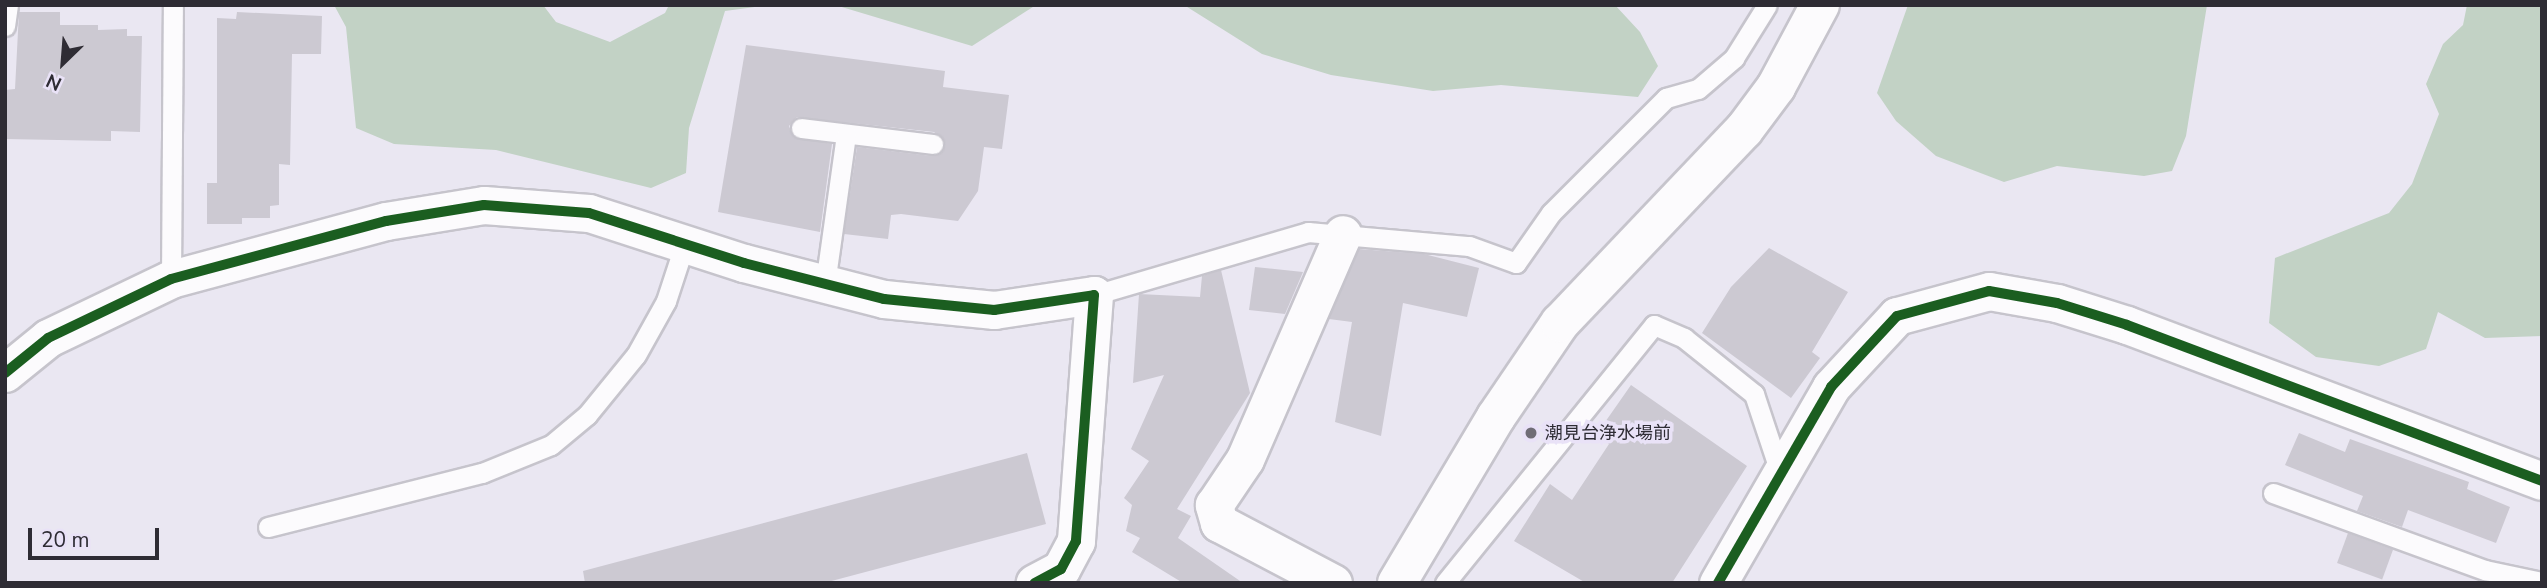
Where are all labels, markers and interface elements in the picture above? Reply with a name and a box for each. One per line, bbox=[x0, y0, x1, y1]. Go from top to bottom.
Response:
north arrow bbox=[28, 28, 98, 98]
text: N bbox=[42, 67, 66, 97]
place label: 潮見台浄水場前 bbox=[1545, 422, 1671, 444]
marker: 潮見台浄水場前 bbox=[1523, 425, 1539, 441]
scale bar bbox=[32, 514, 163, 558]
text: 20 m bbox=[41, 526, 90, 554]

